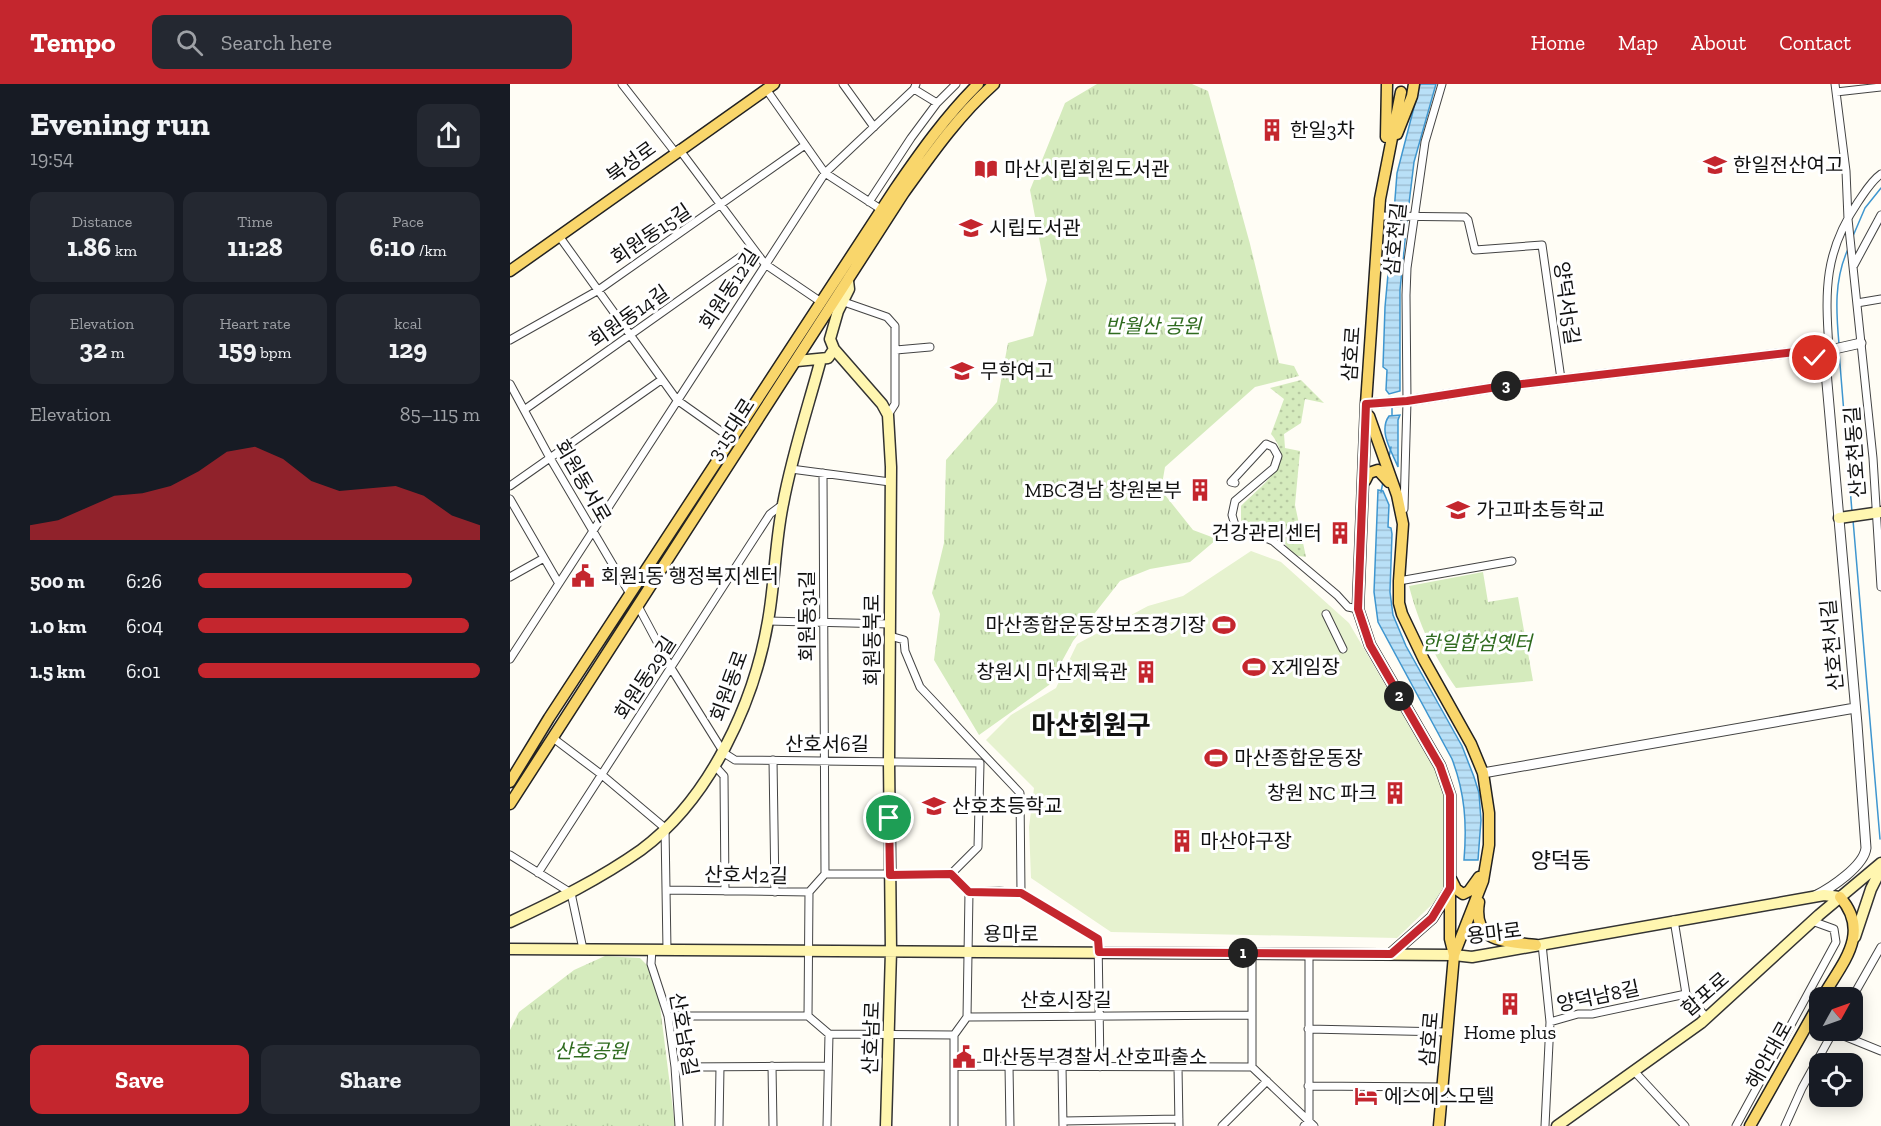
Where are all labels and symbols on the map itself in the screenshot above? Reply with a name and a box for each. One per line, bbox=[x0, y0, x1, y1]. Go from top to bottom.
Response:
building icon: 한일3차 bbox=[1259, 117, 1285, 143]
place label: 한일3차 bbox=[1290, 118, 1355, 142]
street label: 북성로 bbox=[602, 136, 660, 188]
school or university icon: 한일전산여고 bbox=[1702, 152, 1728, 178]
place label: 한일전산여고 bbox=[1733, 153, 1843, 177]
library icon: 마산시립회원도서관 bbox=[973, 156, 999, 182]
place label: 마산시립회원도서관 bbox=[1004, 157, 1170, 181]
street label: 회원동15길 bbox=[606, 198, 696, 270]
street label: 삼호천길 bbox=[1379, 201, 1411, 277]
school or university icon: 시립도서관 bbox=[958, 215, 984, 241]
place label: 시립도서관 bbox=[989, 216, 1081, 240]
street label: 회원동12길 bbox=[694, 244, 764, 334]
street label: 양덕서5길 bbox=[1549, 260, 1585, 346]
street label: 회원동14길 bbox=[584, 280, 674, 352]
park label: 반월산 공원 bbox=[1105, 314, 1203, 338]
street label: 삼호로 bbox=[1337, 326, 1365, 382]
pin bbox=[1789, 332, 1840, 383]
school or university icon: 무학여고 bbox=[949, 358, 975, 384]
place label: 무학여고 bbox=[980, 359, 1054, 383]
pin: 3 bbox=[1491, 371, 1521, 401]
street label: 3·15대로 bbox=[702, 394, 760, 464]
street label: 산호천동길 bbox=[1840, 405, 1870, 499]
street label: 회원동서로 bbox=[550, 435, 616, 527]
building icon: MBC경남 창원본부 bbox=[1187, 477, 1213, 503]
place label: MBC경남 창원본부 bbox=[1024, 478, 1182, 502]
school or university icon: 가고파초등학교 bbox=[1445, 497, 1471, 523]
place label: 가고파초등학교 bbox=[1476, 498, 1605, 522]
building icon: 건강관리센터 bbox=[1327, 520, 1353, 546]
place label: 건강관리센터 bbox=[1212, 521, 1322, 545]
public building icon: 회원1동 행정복지센터 bbox=[570, 563, 596, 589]
place label: 회원1동 행정복지센터 bbox=[601, 564, 779, 588]
street label: 회원동31길 bbox=[795, 570, 819, 662]
street label: 회원동북로 bbox=[860, 594, 884, 686]
street label: 산호천서길 bbox=[1816, 598, 1848, 692]
sports icon: 마산종합운동장보조경기장 bbox=[1211, 612, 1237, 638]
place label: 마산종합운동장보조경기장 bbox=[985, 613, 1206, 637]
park label: 한일합섬옛터 bbox=[1422, 631, 1535, 655]
street label: 회원동29길 bbox=[609, 632, 681, 724]
street label: 회원동로 bbox=[705, 647, 753, 725]
sports icon: X게임장 bbox=[1241, 654, 1267, 680]
place label: X게임장 bbox=[1272, 655, 1340, 679]
building icon: 창원시 마산제육관 bbox=[1133, 659, 1159, 685]
place label: 창원시 마산제육관 bbox=[976, 660, 1128, 684]
pin: 2 bbox=[1384, 681, 1414, 711]
district label: 마산회원구 bbox=[1031, 709, 1151, 741]
street label: 산호서6길 bbox=[785, 732, 869, 756]
sports icon: 마산종합운동장 bbox=[1203, 745, 1229, 771]
place label: 마산종합운동장 bbox=[1234, 746, 1363, 770]
building icon: 창원 NC 파크 bbox=[1382, 780, 1408, 806]
place label: 창원 NC 파크 bbox=[1267, 781, 1377, 805]
pin bbox=[863, 792, 914, 843]
school or university icon: 산호초등학교 bbox=[921, 793, 947, 819]
place label: 산호초등학교 bbox=[952, 794, 1062, 818]
building icon: 마산야구장 bbox=[1169, 828, 1195, 854]
place label: 마산야구장 bbox=[1200, 829, 1292, 853]
district label: 양덕동 bbox=[1531, 847, 1591, 874]
street label: 산호서2길 bbox=[704, 862, 788, 888]
street label: 용마로 bbox=[1465, 918, 1523, 948]
street label: 용마로 bbox=[983, 922, 1039, 946]
pin: 1 bbox=[1228, 938, 1258, 968]
street label: 합포로 bbox=[1676, 967, 1734, 1021]
street label: 양덕남8길 bbox=[1554, 975, 1642, 1017]
north arrow bbox=[1809, 987, 1863, 1041]
street label: 산호시장길 bbox=[1020, 988, 1112, 1012]
street label: 산호남8길 bbox=[665, 990, 703, 1078]
building icon: Home plus bbox=[1497, 991, 1523, 1017]
street label: 산호남로 bbox=[858, 1001, 884, 1075]
street label: 삼호로 bbox=[1415, 1010, 1443, 1068]
street label: 해안대로 bbox=[1741, 1017, 1797, 1093]
place label: Home plus bbox=[1464, 1020, 1556, 1044]
park label: 산호공원 bbox=[554, 1039, 629, 1063]
public building icon: 마산동부경찰서 산호파출소 bbox=[951, 1044, 977, 1070]
place label: 마산동부경찰서 산호파출소 bbox=[982, 1045, 1207, 1069]
hotel icon: 에스에스모텔 bbox=[1353, 1083, 1379, 1109]
place label: 에스에스모텔 bbox=[1384, 1084, 1494, 1108]

